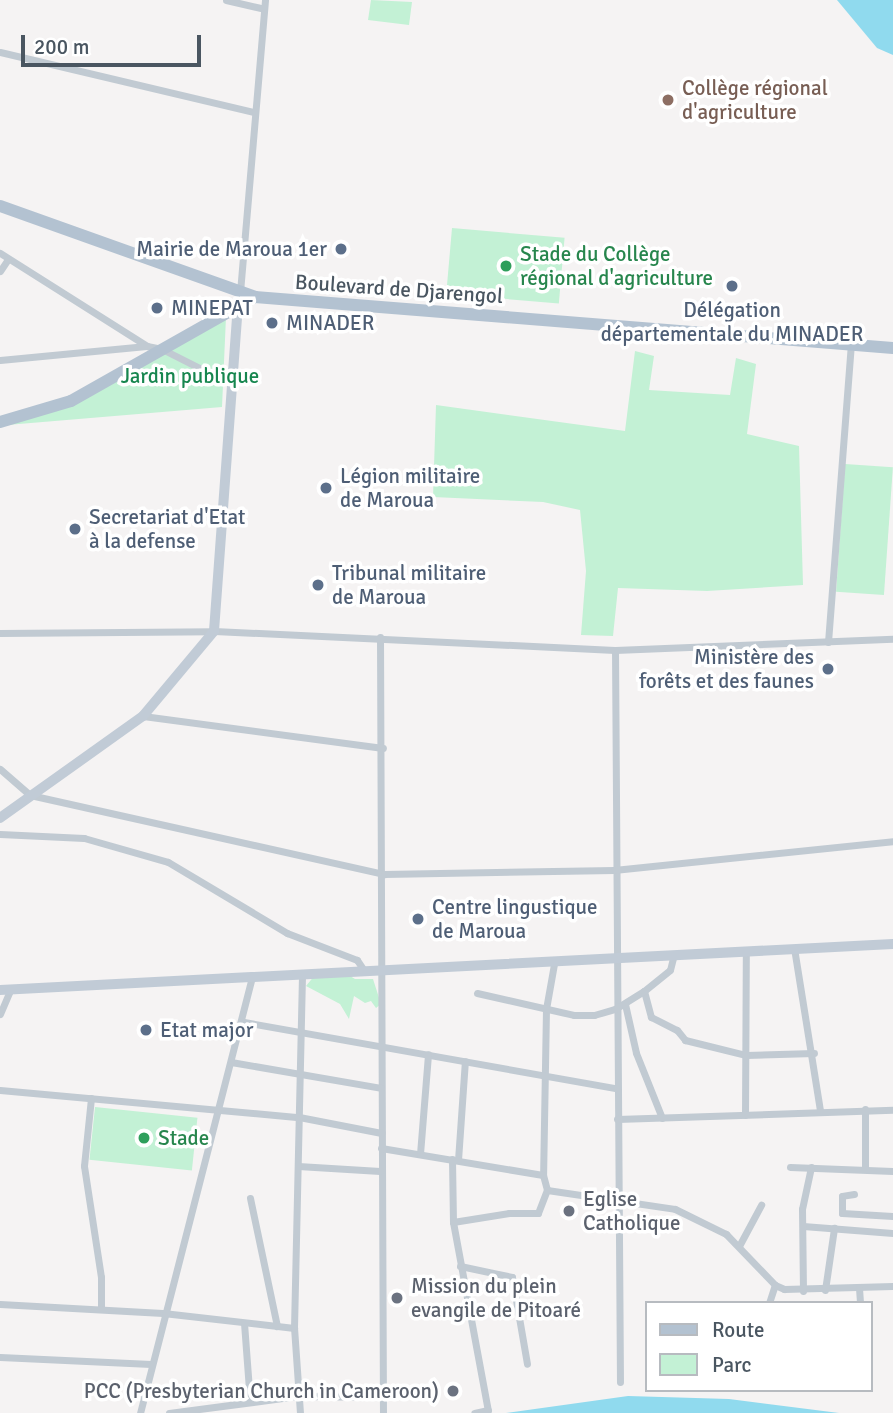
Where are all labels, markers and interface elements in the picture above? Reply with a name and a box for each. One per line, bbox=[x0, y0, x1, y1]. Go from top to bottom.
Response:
scale bar bbox=[24, 21, 205, 65]
text: 200 m bbox=[34, 34, 89, 60]
place label: Collège régional d'agriculture bbox=[682, 75, 828, 125]
marker: Collège régional d'agriculture bbox=[660, 92, 676, 108]
place label: Mairie de Maroua 1er bbox=[136, 236, 327, 262]
marker: Mairie de Maroua 1er bbox=[333, 241, 349, 257]
place label: Stade du Collège régional d'agriculture bbox=[520, 241, 713, 291]
marker: Stade du Collège régional d'agriculture bbox=[498, 258, 514, 274]
street label: Boulevard de Djarengol bbox=[294, 269, 504, 309]
marker: Délégation départementale du MINADER bbox=[724, 278, 740, 294]
place label: MINEPAT bbox=[171, 295, 253, 321]
place label: Délégation départementale du MINADER bbox=[601, 297, 863, 347]
marker: MINEPAT bbox=[149, 300, 165, 316]
place label: MINADER bbox=[286, 310, 374, 336]
marker: MINADER bbox=[264, 315, 280, 331]
park label: Jardin publique bbox=[121, 363, 259, 389]
place label: Légion militaire de Maroua bbox=[340, 463, 480, 513]
marker: Légion militaire de Maroua bbox=[318, 480, 334, 496]
place label: Secretariat d'Etat à la defense bbox=[89, 504, 245, 554]
marker: Secretariat d'Etat à la defense bbox=[67, 521, 83, 537]
place label: Tribunal militaire de Maroua bbox=[332, 560, 486, 610]
marker: Tribunal militaire de Maroua bbox=[310, 577, 326, 593]
place label: Ministère des forêts et des faunes bbox=[639, 644, 814, 694]
marker: Ministère des forêts et des faunes bbox=[820, 661, 836, 677]
place label: Centre lingustique de Maroua bbox=[432, 894, 598, 944]
marker: Centre lingustique de Maroua bbox=[410, 911, 426, 927]
place label: Etat major bbox=[160, 1017, 253, 1043]
marker: Etat major bbox=[138, 1022, 154, 1038]
place label: Stade bbox=[158, 1125, 209, 1151]
marker: Stade bbox=[136, 1130, 152, 1146]
place label: Eglise Catholique bbox=[583, 1186, 680, 1236]
marker: Eglise Catholique bbox=[561, 1203, 577, 1219]
place label: Mission du plein evangile de Pitoaré bbox=[411, 1273, 581, 1323]
marker: Mission du plein evangile de Pitoaré bbox=[389, 1290, 405, 1306]
legend bbox=[644, 1301, 872, 1392]
text: Route bbox=[712, 1317, 764, 1343]
text: Parc bbox=[712, 1352, 751, 1378]
place label: PCC (Presbyterian Church in Cameroon) bbox=[84, 1378, 439, 1404]
marker: PCC (Presbyterian Church in Cameroon) bbox=[445, 1383, 461, 1399]

